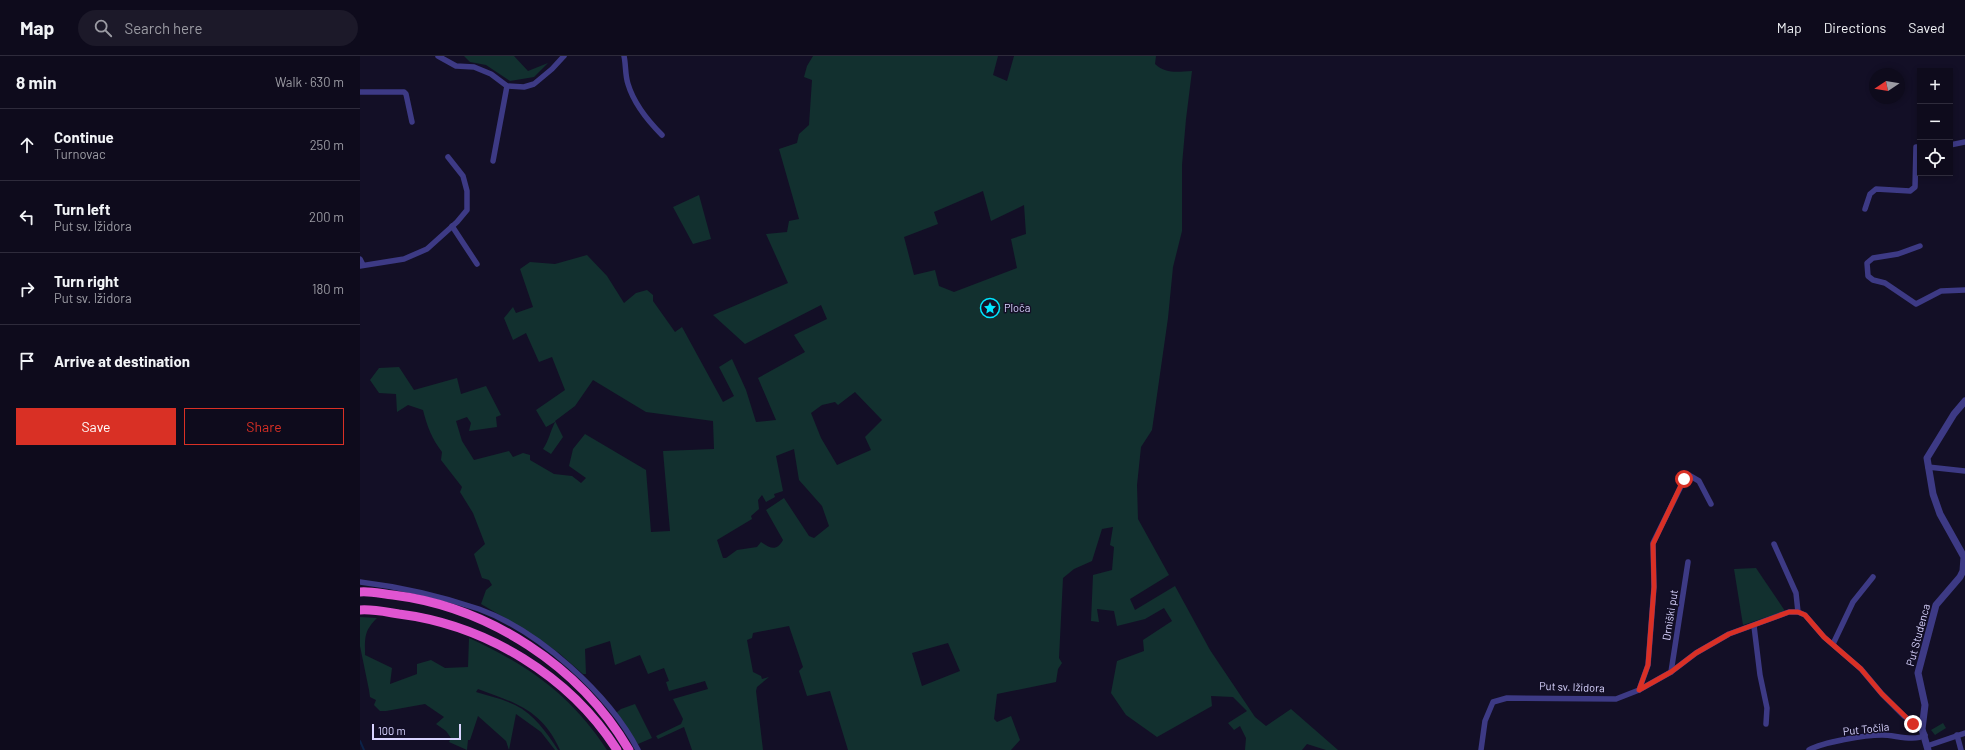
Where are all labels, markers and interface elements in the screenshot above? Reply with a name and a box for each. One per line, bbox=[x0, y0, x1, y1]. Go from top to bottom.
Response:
search box bbox=[78, 10, 358, 46]
text: Map bbox=[20, 16, 54, 39]
icon: search bbox=[92, 17, 114, 39]
text: Search here bbox=[124, 19, 202, 37]
text: Map bbox=[1777, 19, 1802, 36]
text: Directions bbox=[1824, 19, 1886, 36]
text: Saved bbox=[1908, 19, 1945, 36]
north arrow bbox=[1869, 68, 1905, 104]
map controls bbox=[1917, 68, 1953, 176]
button: + bbox=[1917, 68, 1953, 104]
text: 8 min bbox=[16, 72, 56, 92]
text: Walk · 630 m bbox=[275, 74, 344, 90]
button: − bbox=[1917, 104, 1953, 140]
text: Continue bbox=[54, 128, 114, 146]
icon: ahead bbox=[16, 134, 38, 156]
text: 250 m bbox=[310, 137, 344, 153]
button: locate bbox=[1917, 140, 1953, 176]
text: Turnovac bbox=[54, 146, 106, 162]
text: Turn left bbox=[54, 200, 110, 218]
icon: left bbox=[16, 206, 38, 228]
text: 200 m bbox=[309, 209, 344, 225]
text: Put sv. Ižidora bbox=[54, 218, 132, 234]
text: Turn right bbox=[54, 272, 119, 290]
icon: right bbox=[16, 278, 38, 300]
text: 180 m bbox=[312, 281, 344, 297]
text: Put sv. Ižidora bbox=[54, 290, 132, 306]
place icon: Ploča bbox=[979, 297, 1001, 319]
place label: Ploča bbox=[1004, 301, 1030, 314]
icon: arrive bbox=[16, 350, 38, 372]
text: Arrive at destination bbox=[54, 352, 190, 370]
button: Save bbox=[16, 408, 176, 445]
button: Share bbox=[184, 408, 344, 445]
route start bbox=[1675, 470, 1693, 488]
street label: Drniški put bbox=[1659, 589, 1680, 641]
street label: Put Studenca bbox=[1903, 602, 1932, 667]
street label: Put sv. Ižidora bbox=[1539, 679, 1605, 694]
route end bbox=[1904, 715, 1922, 733]
street label: Put Točila bbox=[1842, 720, 1890, 737]
scale bar bbox=[372, 722, 461, 741]
text: 100 m bbox=[378, 724, 406, 737]

